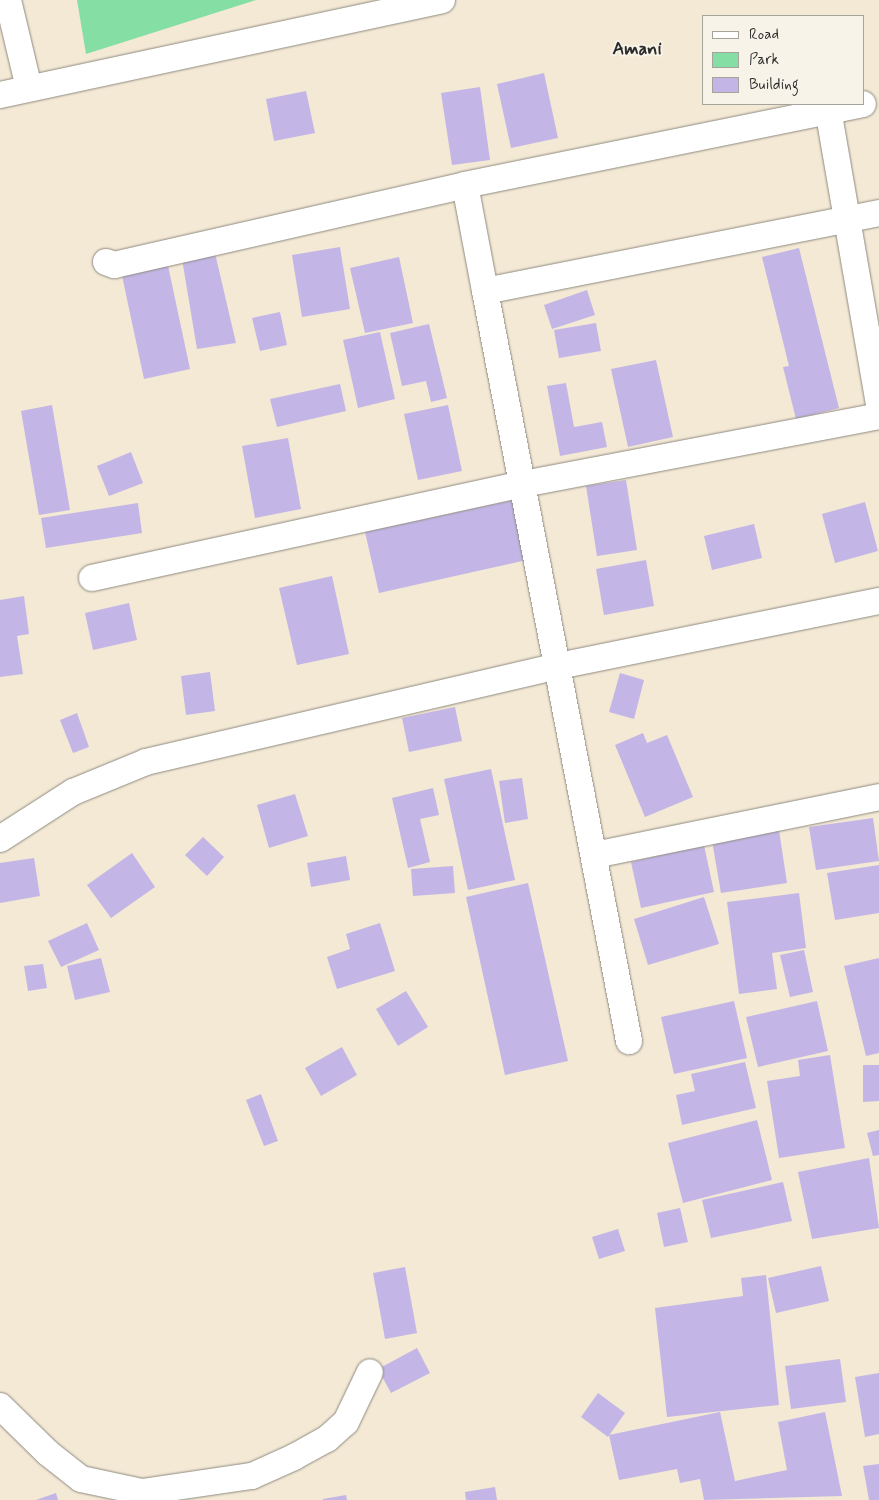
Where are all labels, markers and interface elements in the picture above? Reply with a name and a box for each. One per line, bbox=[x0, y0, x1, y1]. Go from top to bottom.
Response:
legend bbox=[702, 15, 864, 105]
text: Road bbox=[749, 25, 779, 45]
district label: Amani bbox=[612, 38, 662, 60]
text: Park bbox=[749, 50, 779, 70]
text: Building bbox=[749, 75, 799, 95]

